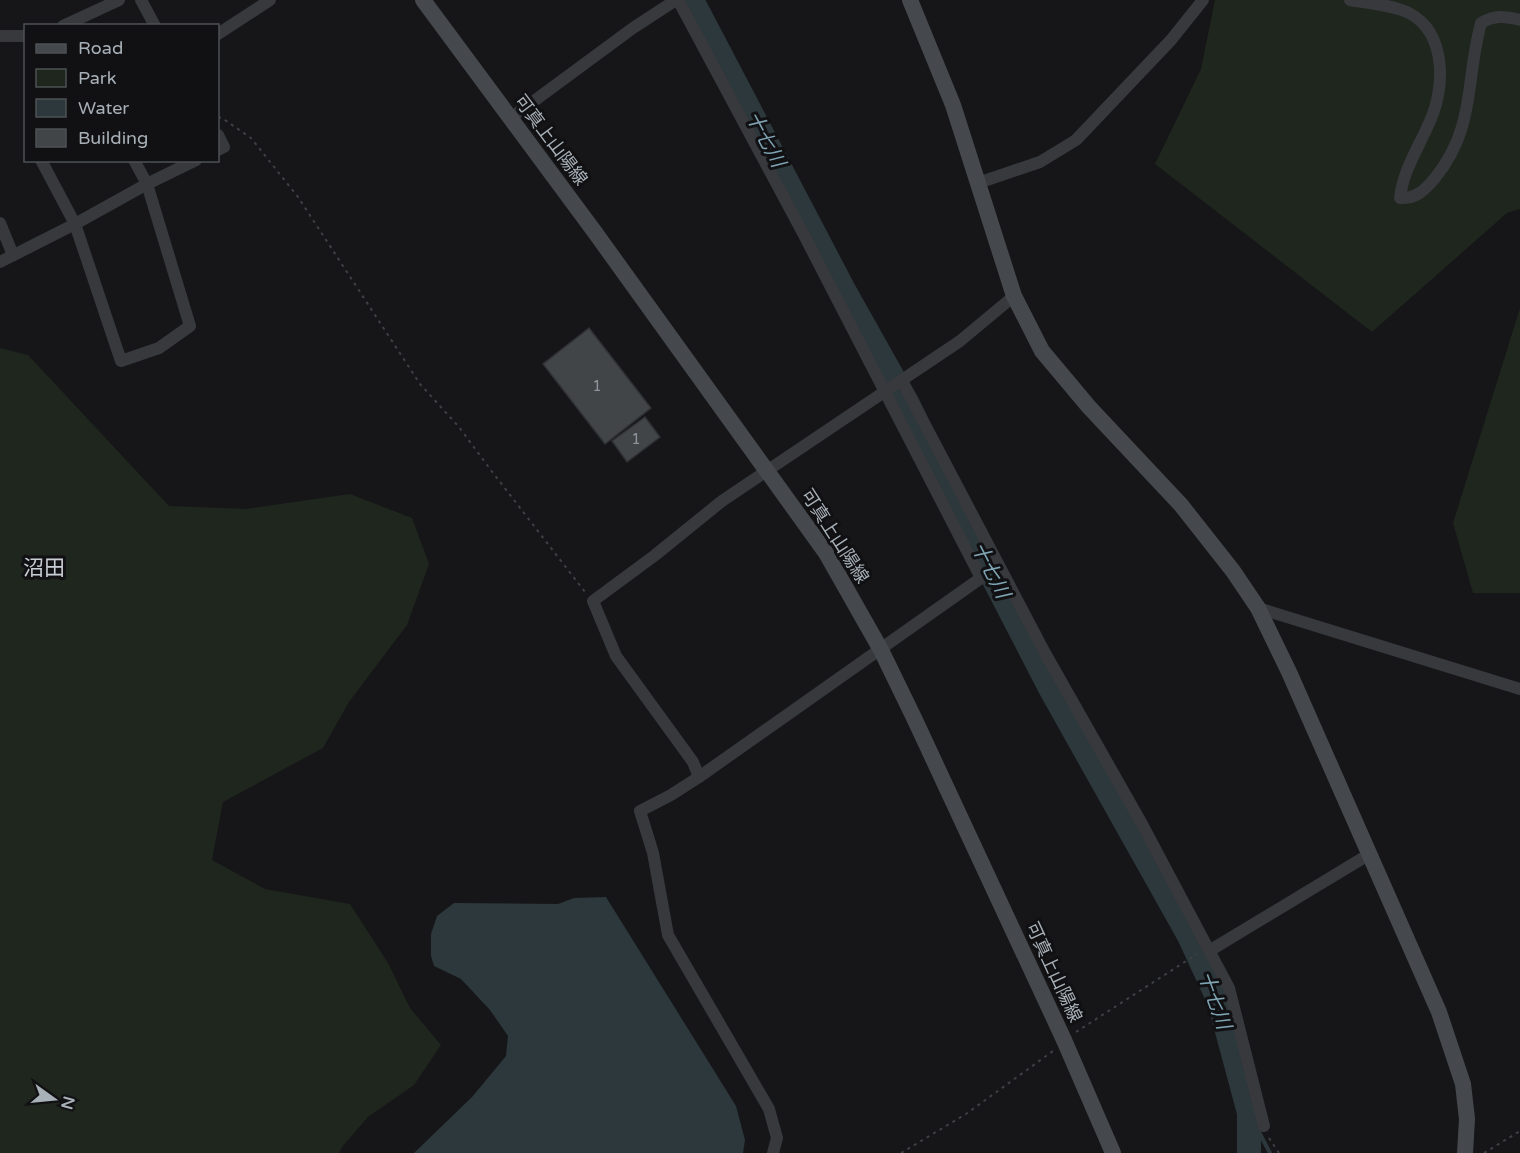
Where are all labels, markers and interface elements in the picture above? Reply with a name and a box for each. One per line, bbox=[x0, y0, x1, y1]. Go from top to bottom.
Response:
legend bbox=[24, 24, 219, 162]
text: Road bbox=[78, 37, 123, 59]
text: Park bbox=[78, 67, 117, 89]
street label: 可真上山陽線 bbox=[510, 90, 592, 190]
text: Water bbox=[78, 97, 129, 119]
water label: 十七川 bbox=[740, 107, 791, 173]
text: Building bbox=[78, 127, 148, 149]
house number: 1 bbox=[592, 377, 602, 395]
house number: 1 bbox=[631, 430, 641, 448]
street label: 可真上山陽線 bbox=[796, 485, 874, 587]
water label: 十七川 bbox=[966, 538, 1015, 604]
district label: 沼田 bbox=[23, 556, 65, 581]
street label: 可真上山陽線 bbox=[1021, 918, 1087, 1026]
water label: 十七川 bbox=[1193, 968, 1236, 1035]
north arrow bbox=[24, 1069, 84, 1129]
text: N bbox=[56, 1094, 79, 1111]

